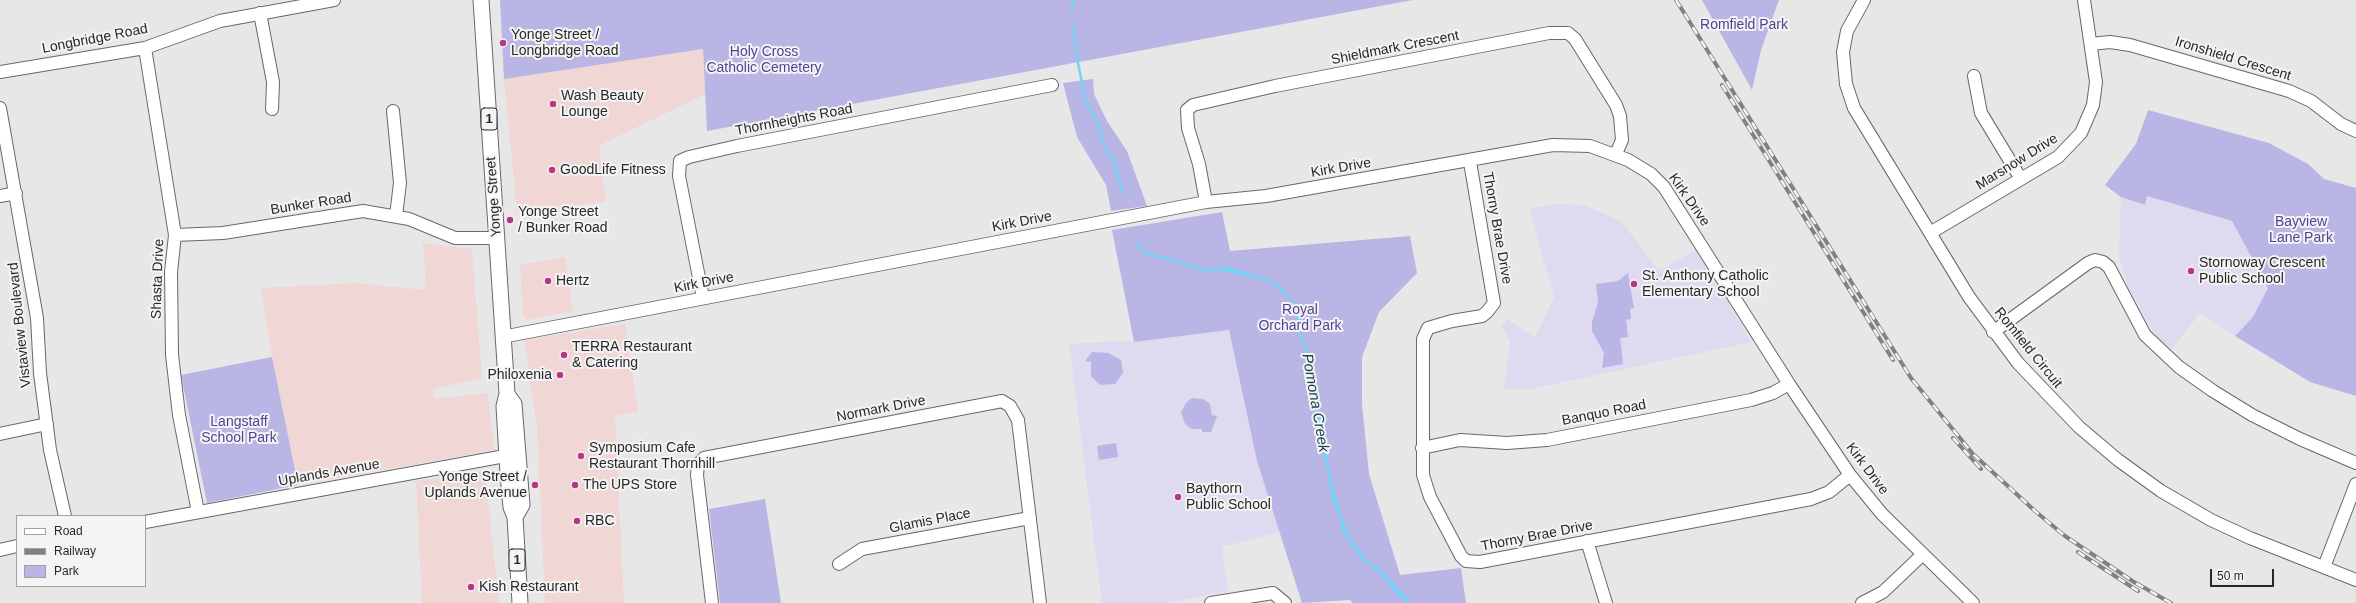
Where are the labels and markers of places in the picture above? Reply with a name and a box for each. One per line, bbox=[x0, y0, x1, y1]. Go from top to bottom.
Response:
place label: Yonge Street / Longbridge Road bbox=[511, 27, 618, 60]
marker: Yonge Street / Longbridge Road bbox=[498, 38, 508, 48]
place label: Wash Beauty Lounge bbox=[561, 88, 644, 120]
marker: Wash Beauty Lounge bbox=[548, 99, 558, 109]
place label: GoodLife Fitness bbox=[560, 162, 666, 178]
marker: GoodLife Fitness bbox=[547, 165, 557, 175]
place label: Yonge Street / Bunker Road bbox=[518, 204, 607, 236]
marker: Yonge Street / Bunker Road bbox=[505, 215, 515, 225]
place label: Stornoway Crescent Public School bbox=[2199, 255, 2325, 288]
marker: Stornoway Crescent Public School bbox=[2186, 266, 2196, 276]
place label: St. Anthony Catholic Elementary School bbox=[1642, 268, 1769, 300]
place label: Hertz bbox=[556, 273, 589, 289]
marker: Hertz bbox=[543, 276, 553, 286]
marker: St. Anthony Catholic Elementary School bbox=[1629, 279, 1639, 289]
place label: TERRA Restaurant & Catering bbox=[572, 339, 692, 372]
marker: TERRA Restaurant & Catering bbox=[559, 350, 569, 360]
place label: Philoxenia bbox=[487, 367, 552, 383]
marker: Philoxenia bbox=[555, 370, 565, 380]
place label: Symposium Cafe Restaurant Thornhill bbox=[589, 440, 715, 472]
marker: Symposium Cafe Restaurant Thornhill bbox=[576, 451, 586, 461]
place label: Yonge Street / Uplands Avenue bbox=[425, 469, 527, 502]
place label: The UPS Store bbox=[583, 477, 677, 493]
marker: Yonge Street / Uplands Avenue bbox=[530, 480, 540, 490]
marker: The UPS Store bbox=[570, 480, 580, 490]
place label: Baythorn Public School bbox=[1186, 481, 1271, 514]
marker: Baythorn Public School bbox=[1173, 492, 1183, 502]
place label: RBC bbox=[585, 513, 615, 529]
marker: RBC bbox=[572, 516, 582, 526]
place label: Kish Restaurant bbox=[479, 579, 579, 595]
marker: Kish Restaurant bbox=[466, 582, 476, 592]

